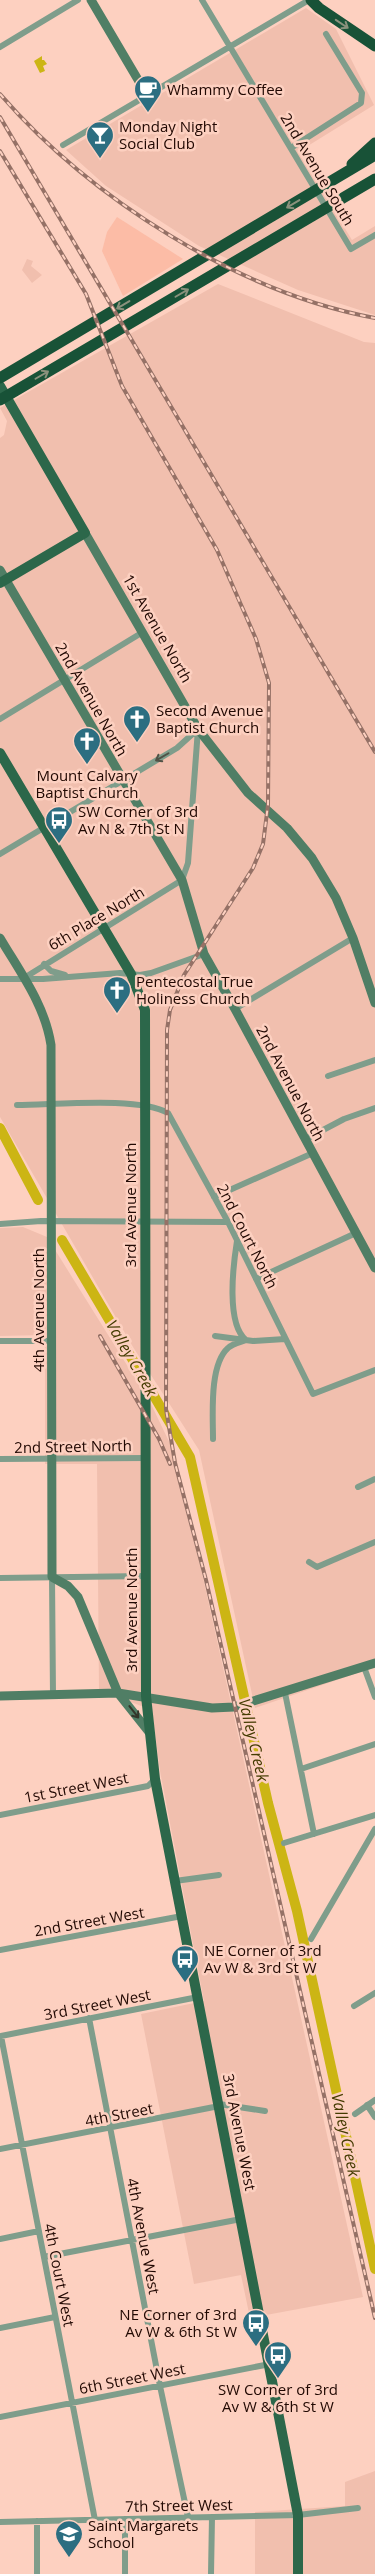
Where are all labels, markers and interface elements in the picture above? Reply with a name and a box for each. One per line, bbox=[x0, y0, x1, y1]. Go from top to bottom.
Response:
one-way arrow bbox=[335, 18, 349, 29]
cafe icon: Whammy Coffee bbox=[133, 74, 163, 113]
place label: Whammy Coffee bbox=[167, 79, 283, 99]
street label: 2nd Avenue South bbox=[276, 109, 360, 229]
place label: Monday Night Social Club bbox=[119, 116, 217, 153]
bar icon: Monday Night Social Club bbox=[85, 120, 115, 159]
one-way arrow bbox=[287, 200, 301, 210]
one-way arrow bbox=[175, 288, 190, 298]
one-way arrow bbox=[117, 300, 131, 310]
one-way arrow bbox=[34, 370, 49, 379]
street label: 1st Avenue North bbox=[119, 570, 197, 686]
street label: 2nd Avenue North bbox=[51, 639, 133, 759]
place label: Second Avenue Baptist Church bbox=[156, 700, 263, 737]
church icon: Second Avenue Baptist Church bbox=[122, 704, 152, 743]
church icon: Mount Calvary Baptist Church bbox=[72, 726, 102, 765]
one-way arrow bbox=[156, 752, 170, 762]
place label: Mount Calvary Baptist Church bbox=[35, 765, 139, 802]
place label: SW Corner of 3rd Av N & 7th St N bbox=[78, 801, 198, 838]
bus stop icon: SW Corner of 3rd Av N & 7th St N bbox=[44, 805, 74, 844]
street label: 6th Place North bbox=[44, 881, 148, 955]
place label: Pentecostal True Holiness Church bbox=[136, 971, 253, 1008]
church icon: Pentecostal True Holiness Church bbox=[102, 975, 132, 1014]
street label: 2nd Avenue North bbox=[252, 1022, 330, 1144]
street label: 3rd Avenue North bbox=[120, 1143, 140, 1267]
street label: 2nd Court North bbox=[213, 1180, 283, 1292]
street label: 4th Avenue North bbox=[28, 1248, 48, 1372]
water label: Valley Creek bbox=[101, 1316, 163, 1401]
street label: 2nd Street North bbox=[14, 1435, 132, 1457]
street label: 3rd Avenue North bbox=[121, 1548, 141, 1672]
water label: Valley Creek bbox=[234, 1696, 275, 1785]
one-way arrow bbox=[128, 1705, 139, 1718]
street label: 1st Street West bbox=[22, 1767, 130, 1807]
street label: 2nd Street West bbox=[32, 1901, 146, 1941]
place label: NE Corner of 3rd Av W & 3rd St W bbox=[204, 1940, 322, 1977]
bus stop icon: NE Corner of 3rd Av W & 3rd St W bbox=[170, 1944, 200, 1983]
street label: 3rd Street West bbox=[42, 1984, 152, 2024]
street label: 3rd Avenue West bbox=[219, 2072, 261, 2192]
water label: Valley Creek bbox=[326, 2091, 366, 2180]
street label: 4th Street bbox=[83, 2098, 155, 2130]
street label: 4th Avenue West bbox=[123, 2176, 165, 2296]
street label: 4th Court West bbox=[40, 2222, 80, 2328]
place label: NE Corner of 3rd Av W & 6th St W bbox=[119, 2304, 237, 2341]
bus stop icon: NE Corner of 3rd Av W & 6th St W bbox=[241, 2308, 271, 2347]
bus stop icon: SW Corner of 3rd Av W & 6th St W bbox=[263, 2340, 293, 2379]
street label: 6th Street West bbox=[77, 2358, 187, 2398]
place label: SW Corner of 3rd Av W & 6th St W bbox=[218, 2379, 338, 2416]
street label: 7th Street West bbox=[125, 2494, 233, 2516]
place label: Saint Margarets School bbox=[88, 2515, 198, 2552]
school or university icon: Saint Margarets School bbox=[54, 2519, 84, 2558]

